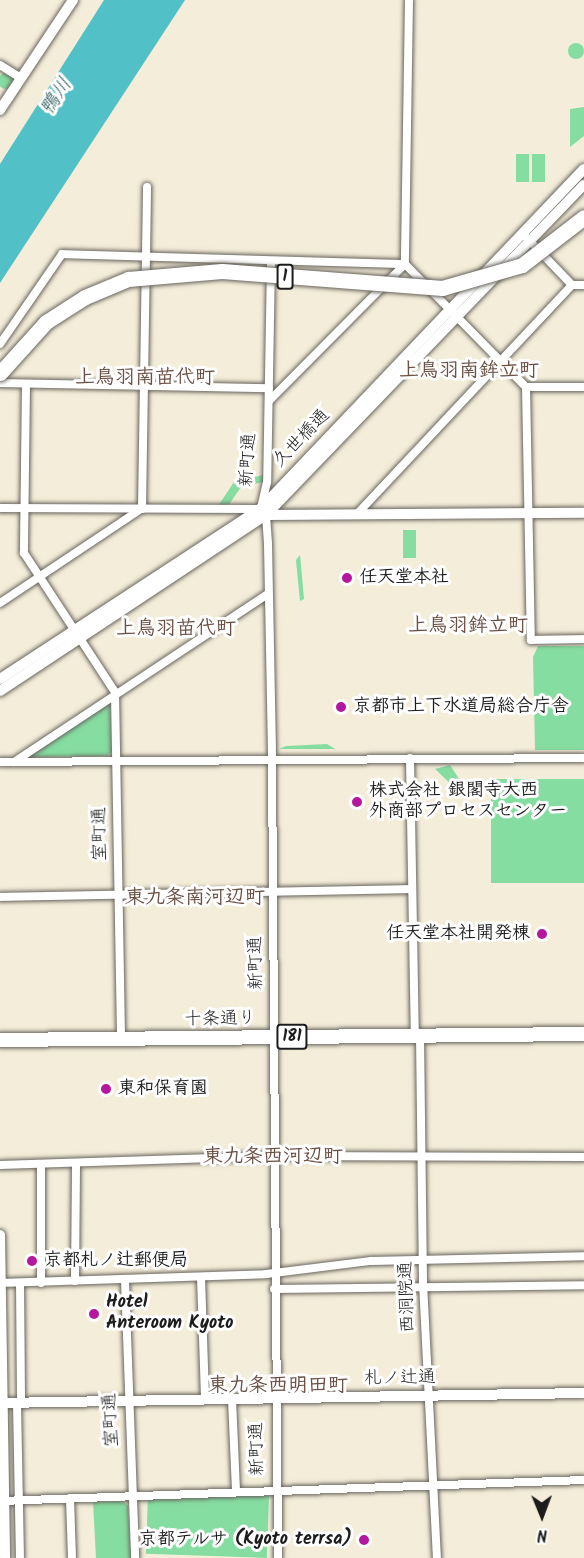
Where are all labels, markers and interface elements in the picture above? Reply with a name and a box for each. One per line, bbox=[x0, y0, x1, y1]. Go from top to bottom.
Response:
water label: 鴨川 bbox=[36, 74, 78, 120]
road number: 1 bbox=[276, 264, 294, 290]
district label: 上鳥羽南鉾立町 bbox=[399, 359, 539, 383]
district label: 上鳥羽南苗代町 bbox=[75, 366, 215, 390]
street label: 久世橋通 bbox=[269, 406, 335, 472]
street label: 新町通 bbox=[236, 432, 262, 488]
place label: 任天堂本社 bbox=[359, 567, 449, 589]
marker: 任天堂本社 bbox=[340, 571, 354, 585]
district label: 上鳥羽鉾立町 bbox=[408, 614, 528, 638]
district label: 上鳥羽苗代町 bbox=[116, 617, 236, 641]
place label: 京都市上下水道局総合庁舎 bbox=[353, 696, 569, 718]
marker: 京都市上下水道局総合庁舎 bbox=[334, 700, 348, 714]
place label: 株式会社 銀閣寺大西 外商部プロセスセンター bbox=[369, 781, 567, 824]
marker: 株式会社 銀閣寺大西 外商部プロセスセンター bbox=[350, 795, 364, 809]
street label: 室町通 bbox=[90, 807, 112, 861]
district label: 東九条南河辺町 bbox=[125, 886, 265, 910]
place label: 任天堂本社開発棟 bbox=[386, 923, 530, 945]
marker: 任天堂本社開発棟 bbox=[535, 927, 549, 941]
street label: 新町通 bbox=[246, 936, 268, 990]
street label: 十条通り bbox=[184, 1009, 256, 1031]
road number: 181 bbox=[276, 1024, 308, 1050]
place label: 東和保育園 bbox=[118, 1078, 208, 1100]
marker: 東和保育園 bbox=[99, 1082, 113, 1096]
district label: 東九条西河辺町 bbox=[203, 1145, 343, 1169]
place label: 京都札ノ辻郵便局 bbox=[44, 1250, 188, 1272]
marker: 京都札ノ辻郵便局 bbox=[25, 1254, 39, 1268]
street label: 西洞院通 bbox=[396, 1261, 420, 1333]
place label: Hotel Anteroom Kyoto bbox=[106, 1293, 234, 1336]
marker: Hotel Anteroom Kyoto bbox=[87, 1307, 101, 1321]
street label: 札ノ辻通 bbox=[364, 1368, 436, 1390]
district label: 東九条西明田町 bbox=[208, 1374, 348, 1398]
street label: 室町通 bbox=[100, 1392, 124, 1448]
street label: 新町通 bbox=[247, 1422, 269, 1476]
north arrow bbox=[512, 1486, 572, 1546]
text: N bbox=[537, 1522, 548, 1547]
place label: 京都テルサ (Kyoto terrsa) bbox=[138, 1529, 352, 1551]
marker: 京都テルサ (Kyoto terrsa) bbox=[357, 1533, 371, 1547]

